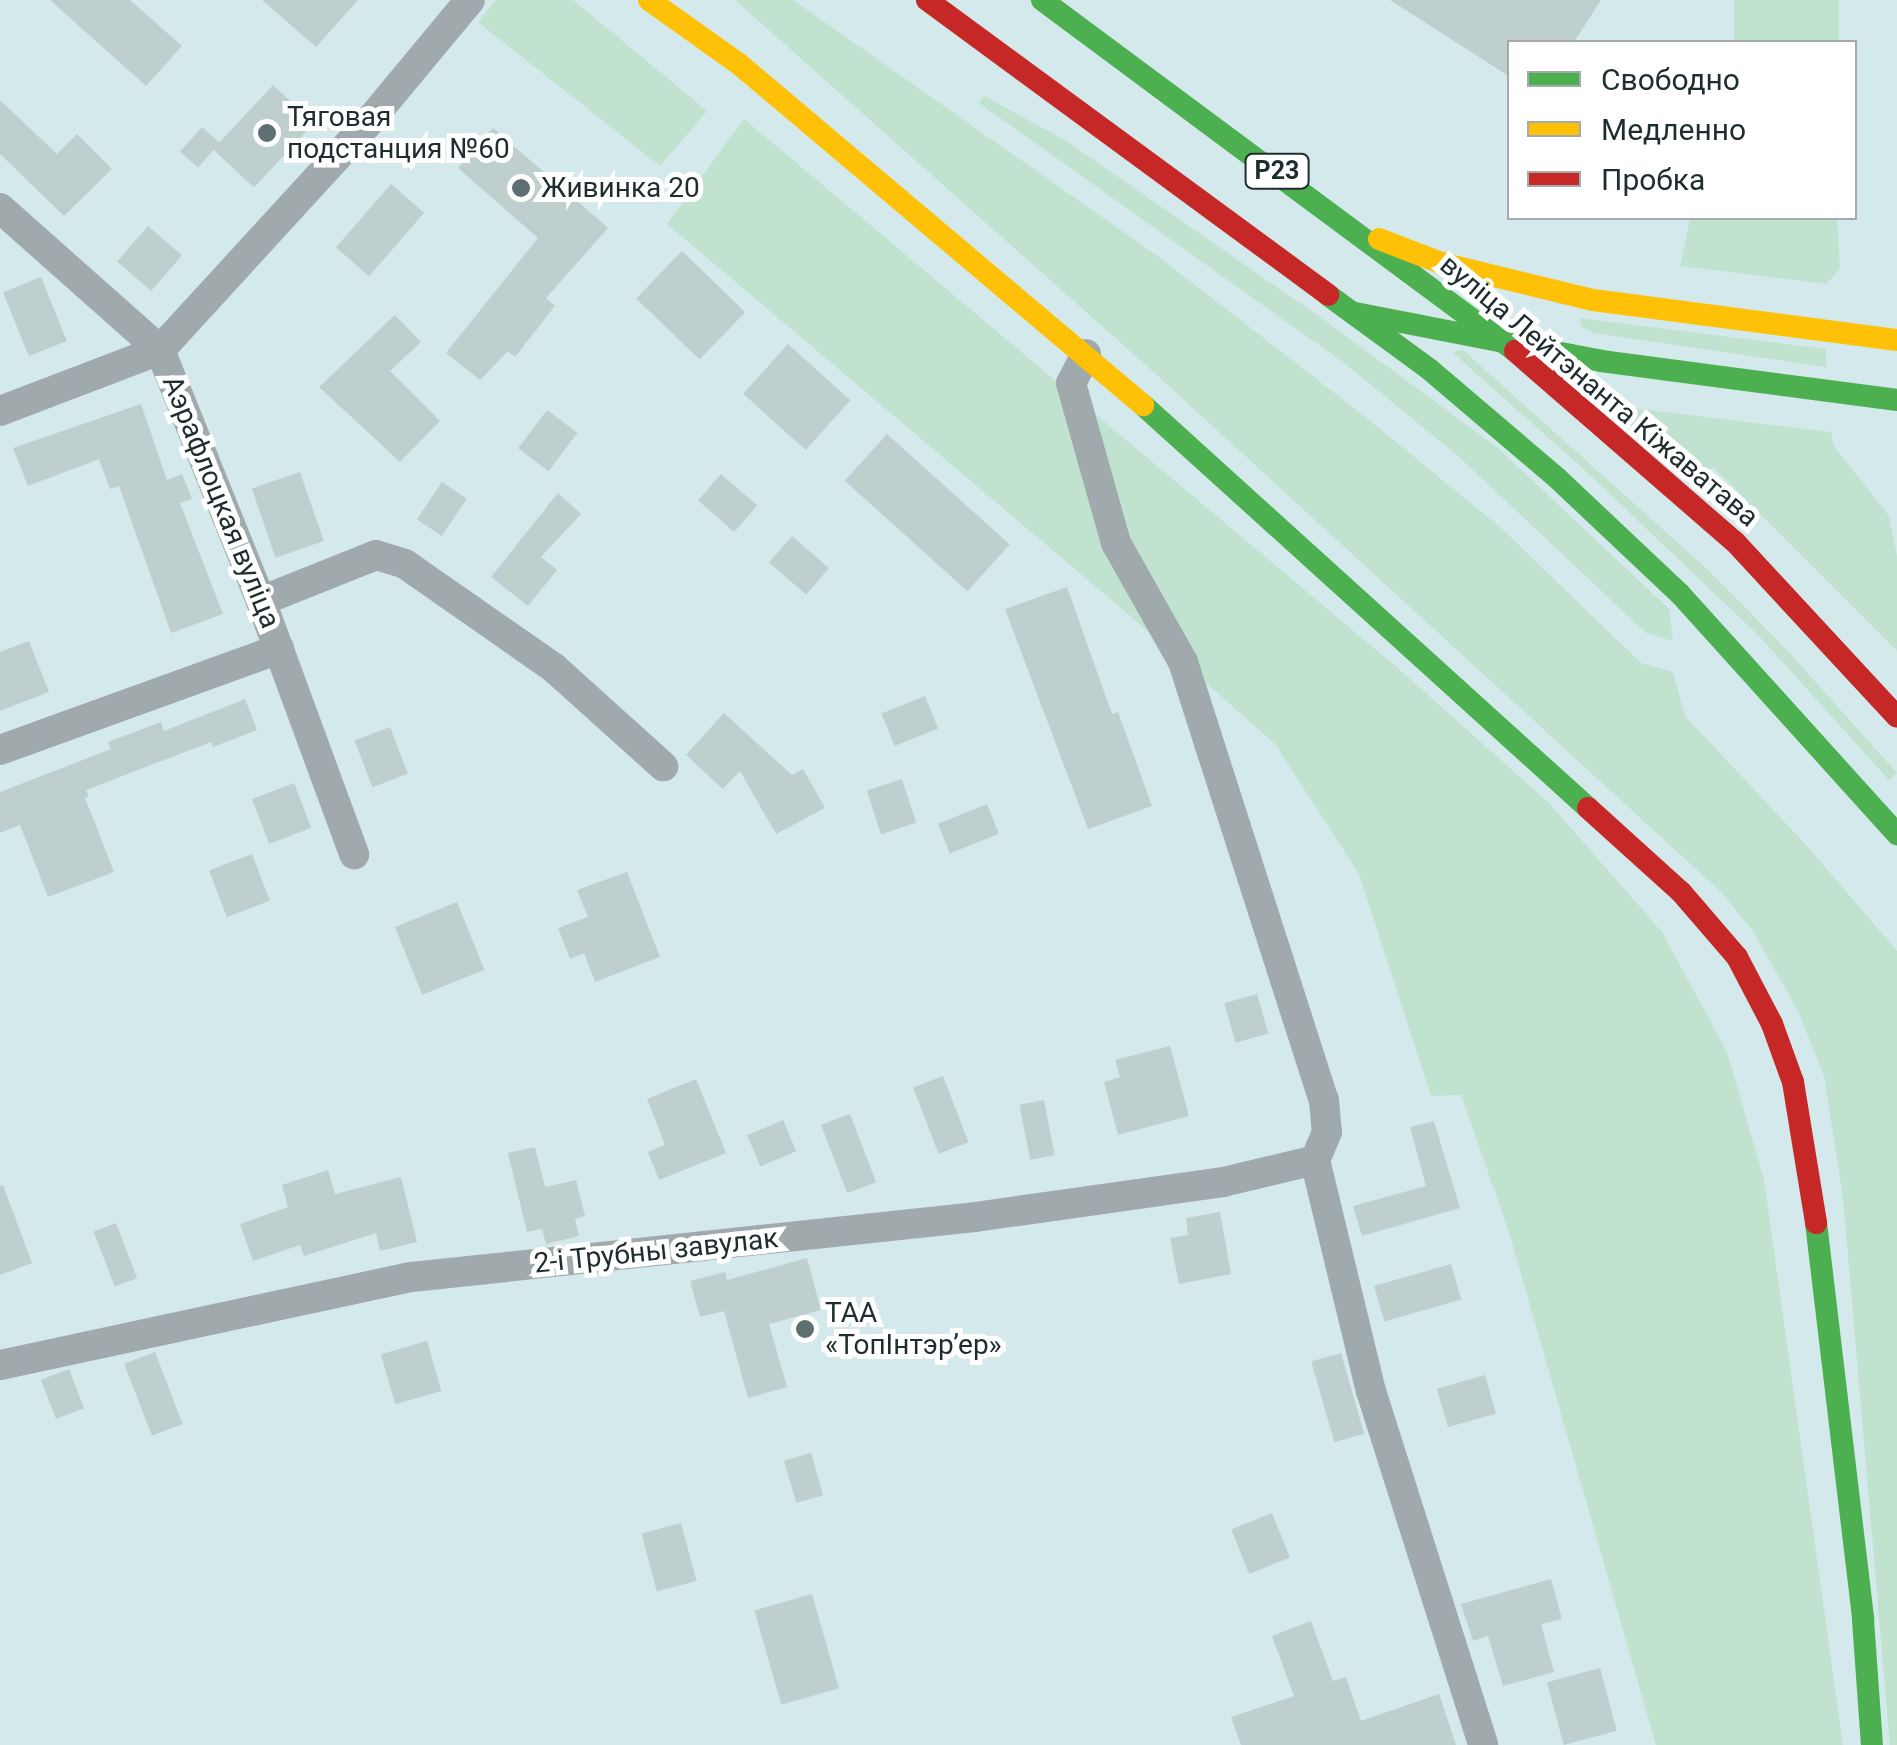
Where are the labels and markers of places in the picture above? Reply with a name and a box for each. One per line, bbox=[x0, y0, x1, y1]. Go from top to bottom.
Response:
place label: Тяговая подстанция №60 bbox=[287, 100, 510, 166]
marker: Тяговая подстанция №60 bbox=[256, 122, 278, 144]
place label: Живинка 20 bbox=[541, 171, 700, 205]
marker: Живинка 20 bbox=[510, 177, 532, 199]
place label: ТАА «ТопІнтэрʼер» bbox=[825, 1296, 1002, 1362]
marker: ТАА «ТопІнтэрʼер» bbox=[794, 1318, 816, 1340]

